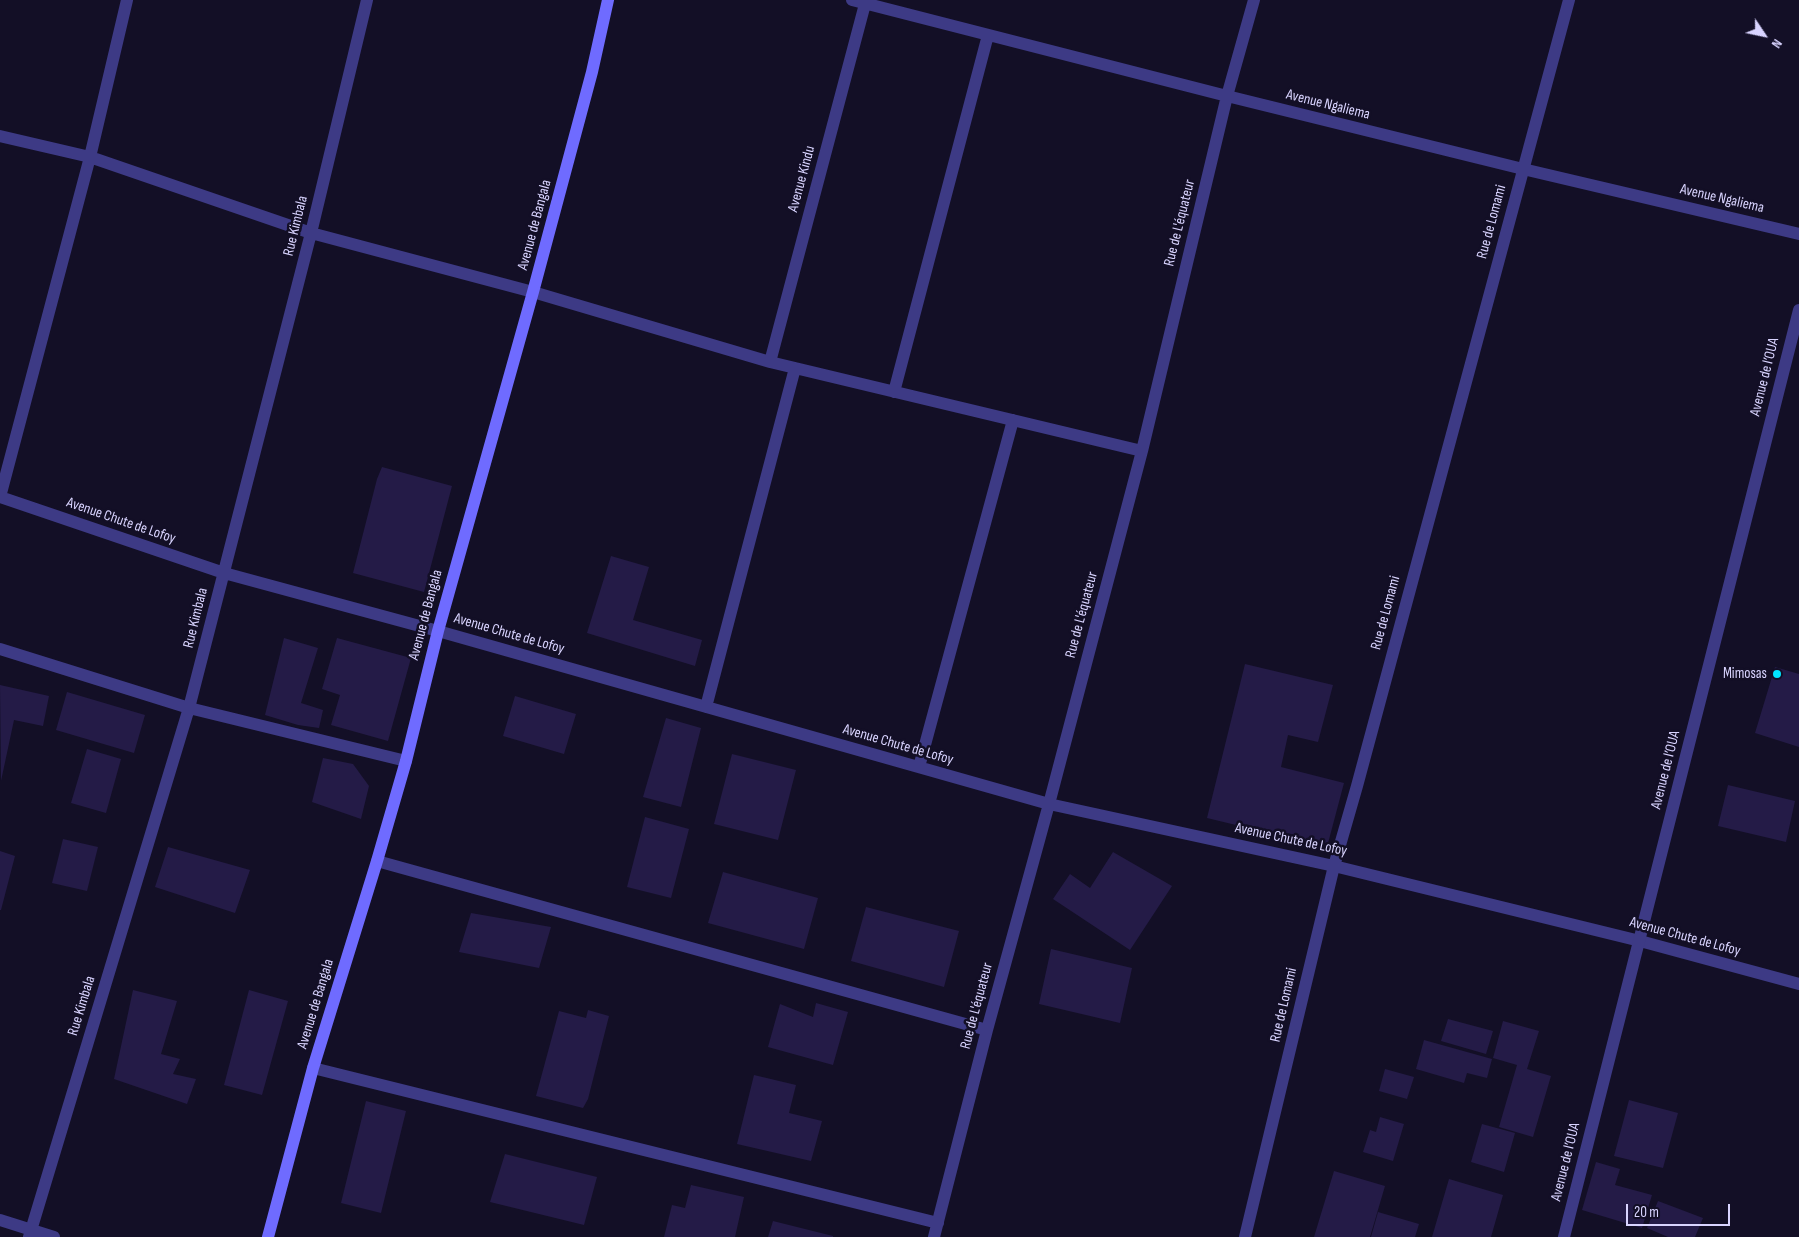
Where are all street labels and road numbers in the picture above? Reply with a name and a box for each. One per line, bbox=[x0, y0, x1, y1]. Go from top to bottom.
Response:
street label: Avenue Ngaliema bbox=[1284, 86, 1372, 124]
street label: Avenue Kindu bbox=[785, 144, 819, 214]
street label: Avenue de Bangala bbox=[514, 178, 556, 272]
street label: Rue de L'équateur bbox=[1161, 178, 1199, 268]
street label: Avenue Ngaliema bbox=[1678, 181, 1766, 217]
street label: Rue de Lomami bbox=[1474, 183, 1510, 261]
street label: Rue Kimbala bbox=[280, 194, 312, 258]
street label: Avenue de l’OUA bbox=[1747, 336, 1783, 418]
street label: Avenue Chute de Lofoy bbox=[64, 494, 178, 548]
street label: Avenue de Bangala bbox=[405, 568, 447, 662]
street label: Rue de L'équateur bbox=[1062, 570, 1102, 660]
street label: Rue de Lomami bbox=[1368, 574, 1404, 652]
street label: Rue Kimbala bbox=[180, 586, 212, 650]
street label: Avenue Chute de Lofoy bbox=[452, 610, 566, 658]
street label: Avenue Chute de Lofoy bbox=[841, 721, 955, 769]
street label: Avenue de l’OUA bbox=[1648, 729, 1684, 811]
street label: Avenue Chute de Lofoy bbox=[1233, 819, 1349, 861]
street label: Avenue Chute de Lofoy bbox=[1628, 914, 1742, 960]
street label: Avenue de Bangala bbox=[294, 957, 338, 1051]
street label: Rue de L'équateur bbox=[957, 961, 997, 1051]
street label: Rue de Lomami bbox=[1267, 966, 1301, 1044]
street label: Rue Kimbala bbox=[64, 974, 100, 1038]
street label: Avenue de l’OUA bbox=[1548, 1121, 1584, 1203]

